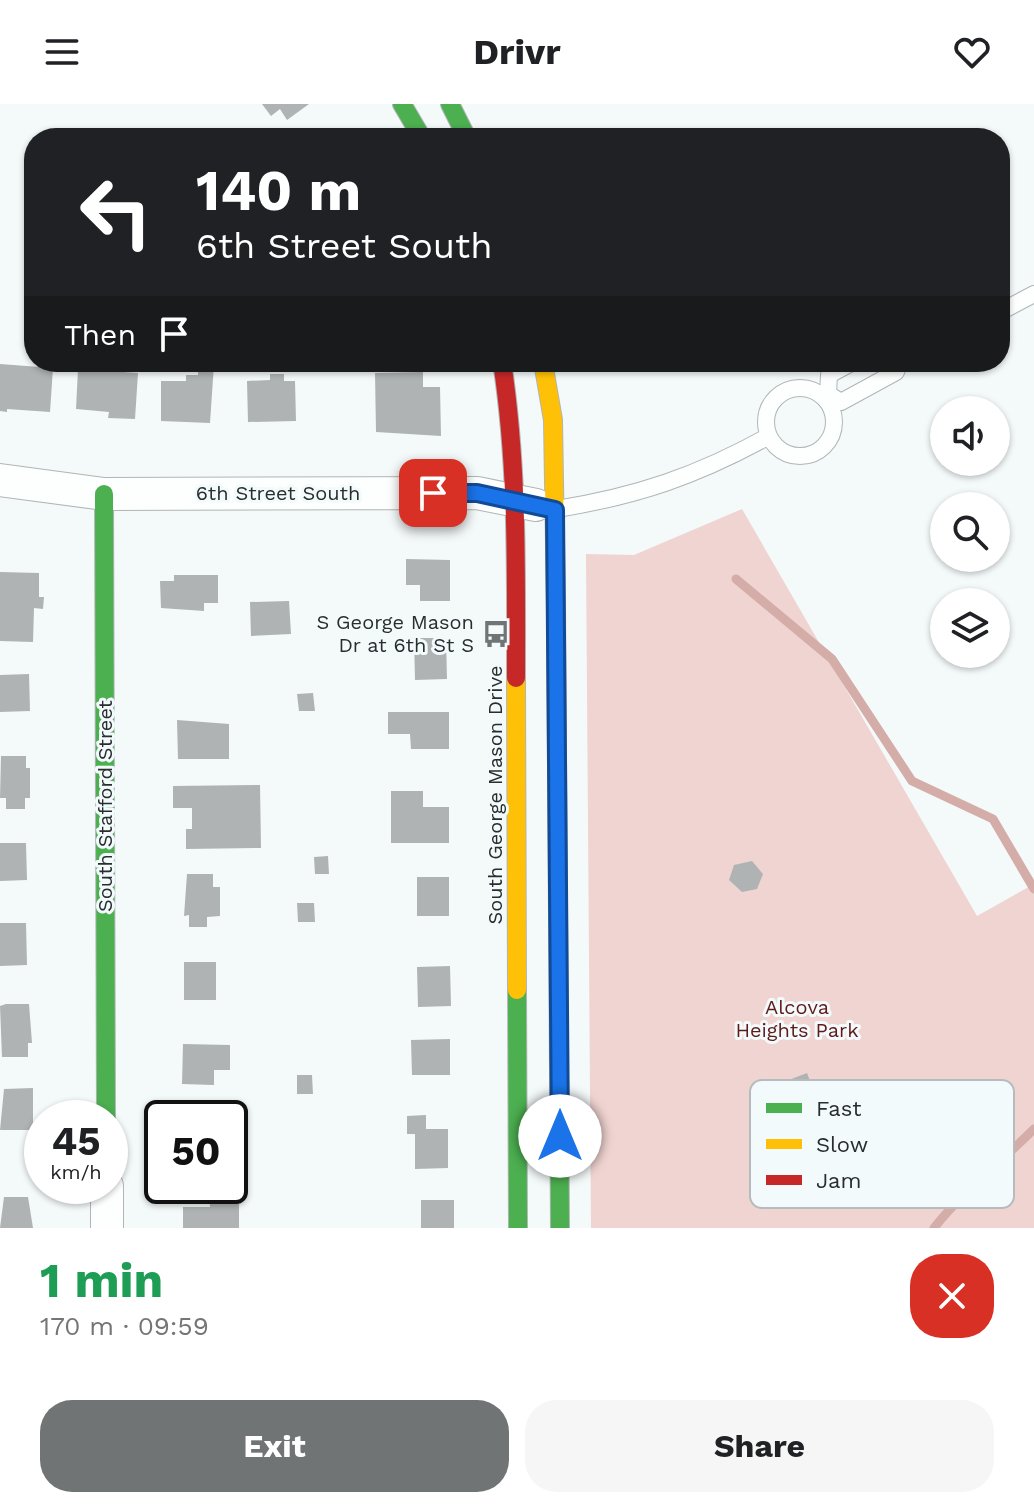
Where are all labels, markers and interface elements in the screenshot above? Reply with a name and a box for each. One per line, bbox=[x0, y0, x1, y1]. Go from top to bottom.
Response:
icon: menu bbox=[40, 30, 84, 74]
icon: heart bbox=[950, 30, 994, 74]
text: Drivr bbox=[473, 31, 561, 73]
text: 140 m bbox=[196, 158, 361, 224]
icon: left bbox=[64, 160, 168, 264]
text: 6th Street South bbox=[196, 225, 492, 267]
icon: arrive bbox=[152, 312, 196, 356]
text: Then bbox=[64, 317, 136, 352]
map controls bbox=[930, 396, 1010, 668]
button: sound bbox=[930, 396, 1010, 476]
pin bbox=[399, 459, 467, 527]
icon: arrive bbox=[411, 471, 455, 515]
street label: 6th Street South bbox=[196, 481, 360, 505]
button: search bbox=[930, 492, 1010, 572]
button: layers bbox=[930, 588, 1010, 668]
place label: S George Mason Dr at 6th St S bbox=[316, 610, 474, 657]
bus stop icon: S George Mason Dr at 6th St S bbox=[481, 619, 511, 649]
street label: South George Mason Drive bbox=[483, 665, 507, 925]
street label: South Stafford Street bbox=[93, 699, 117, 912]
park label: Alcova Heights Park bbox=[735, 995, 859, 1042]
legend bbox=[750, 1080, 1014, 1208]
position arrow bbox=[518, 1094, 602, 1178]
text: Fast bbox=[816, 1096, 862, 1121]
speed limit sign: 50 bbox=[144, 1100, 248, 1204]
text: 45 bbox=[51, 1118, 101, 1165]
text: Slow bbox=[816, 1132, 868, 1157]
text: km/h bbox=[50, 1160, 102, 1184]
text: Jam bbox=[816, 1168, 861, 1193]
text: 1 min bbox=[40, 1252, 163, 1309]
button: close bbox=[910, 1254, 994, 1338]
text: 170 m · 09:59 bbox=[40, 1311, 209, 1341]
button: Exit bbox=[40, 1400, 509, 1492]
button: Share bbox=[525, 1400, 994, 1492]

